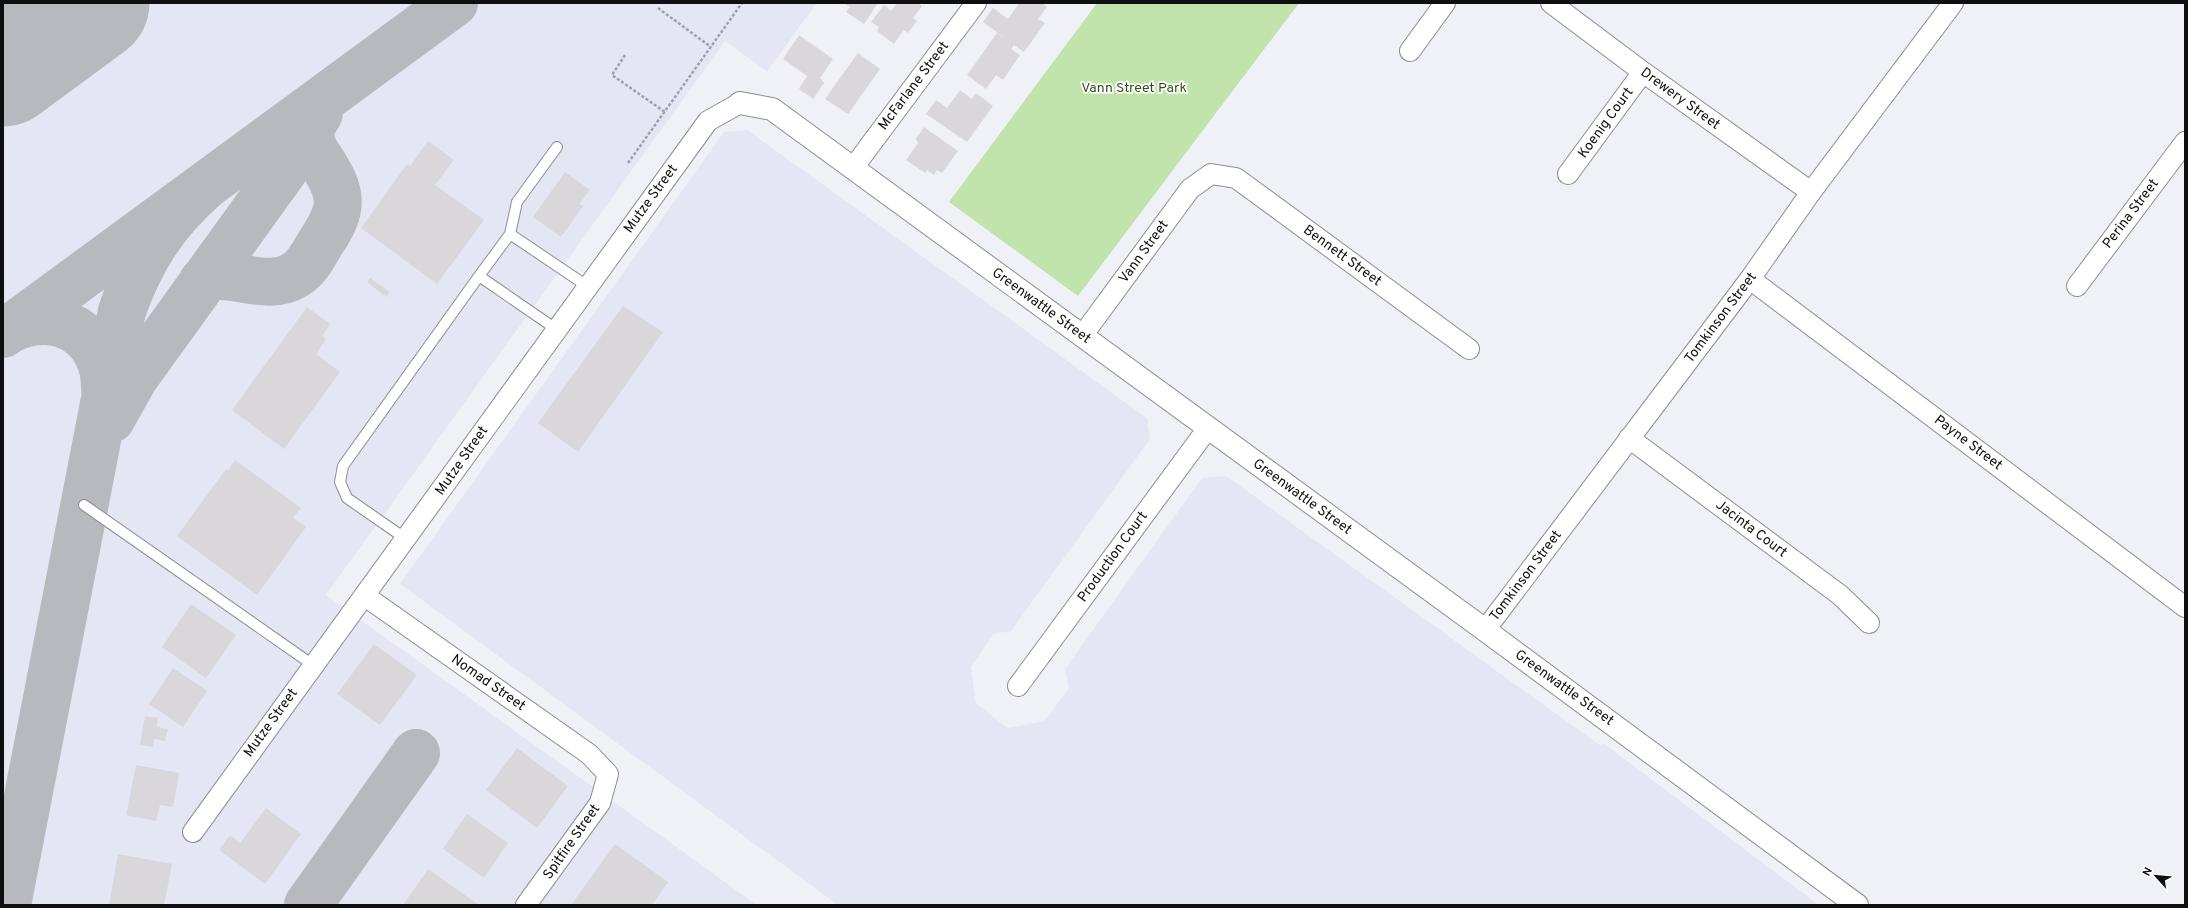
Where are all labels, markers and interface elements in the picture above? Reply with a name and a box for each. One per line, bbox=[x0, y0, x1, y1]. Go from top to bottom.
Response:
street label: McFarlane Street bbox=[875, 38, 953, 134]
street label: Drewery Street bbox=[1637, 64, 1723, 134]
park label: Vann Street Park bbox=[1081, 80, 1187, 97]
street label: Koenig Court bbox=[1575, 84, 1637, 162]
street label: Mutze Street bbox=[620, 161, 682, 237]
street label: Perina Street bbox=[2099, 176, 2163, 252]
street label: Vann Street bbox=[1116, 217, 1172, 287]
street label: Bennett Street bbox=[1299, 222, 1385, 290]
street label: Greenwattle Street bbox=[988, 264, 1094, 348]
street label: Tomkinson Street bbox=[1681, 269, 1761, 367]
street label: Payne Street bbox=[1931, 412, 2005, 474]
street label: Mutze Street bbox=[432, 423, 492, 499]
street label: Greenwattle Street bbox=[1249, 455, 1355, 539]
street label: Jacinta Court bbox=[1712, 497, 1790, 561]
street label: Production Court bbox=[1074, 508, 1152, 606]
street label: Tomkinson Street bbox=[1486, 527, 1566, 625]
street label: Greenwattle Street bbox=[1511, 646, 1617, 730]
street label: Nomad Street bbox=[448, 651, 528, 715]
street label: Mutze Street bbox=[240, 685, 302, 761]
street label: Spitfire Street bbox=[540, 801, 604, 883]
north arrow bbox=[2136, 856, 2176, 896]
text: N bbox=[2140, 865, 2156, 879]

